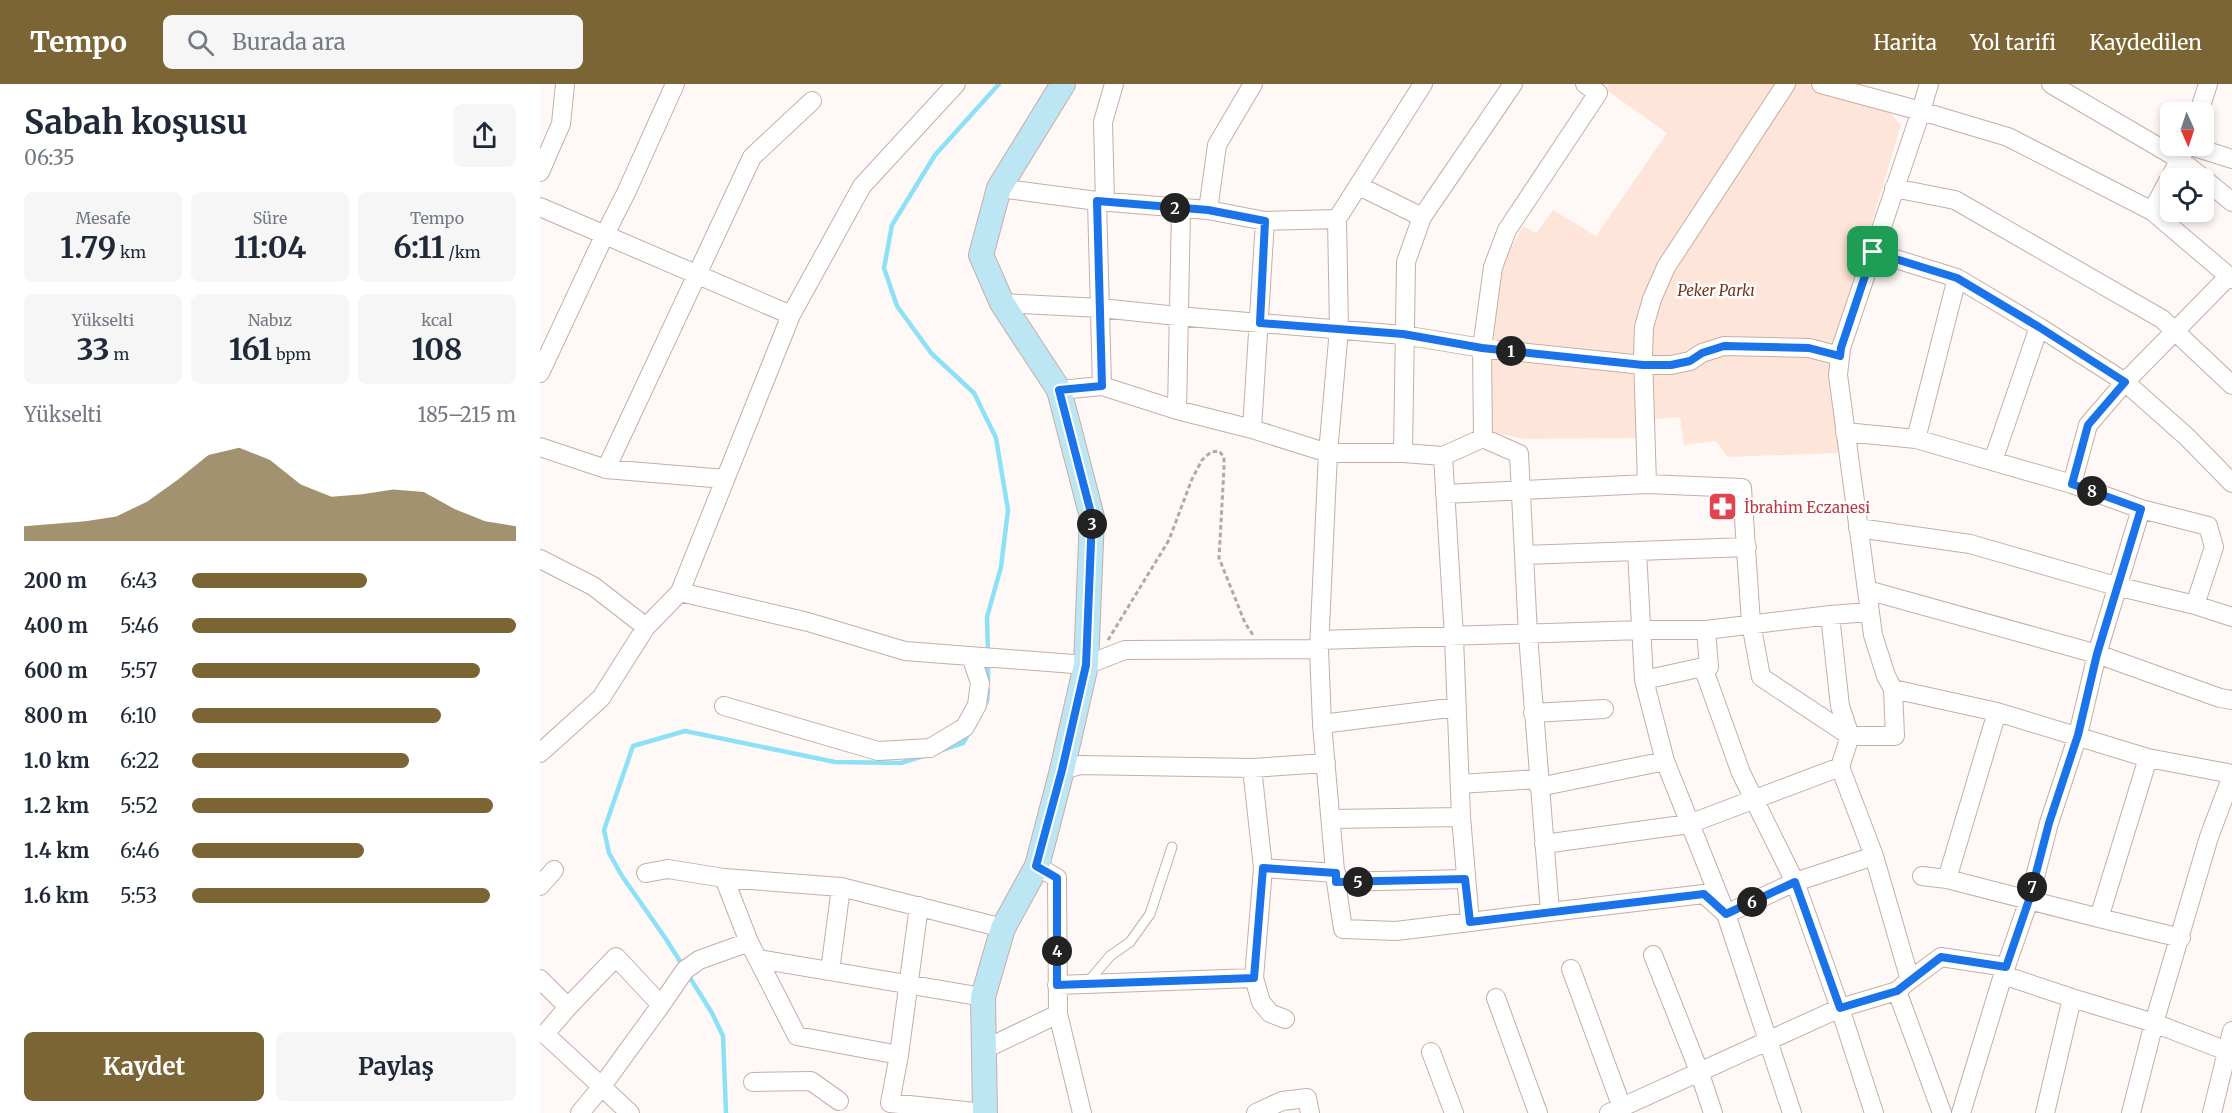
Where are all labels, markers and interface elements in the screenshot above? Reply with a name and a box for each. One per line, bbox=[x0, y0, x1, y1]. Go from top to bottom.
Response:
search box bbox=[163, 15, 583, 69]
text: Tempo bbox=[30, 24, 127, 60]
icon: search bbox=[184, 26, 217, 59]
text: Burada ara bbox=[232, 28, 346, 56]
text: Harita bbox=[1873, 29, 1937, 56]
text: Yol tarifi bbox=[1970, 29, 2056, 56]
text: Kaydedilen bbox=[2089, 29, 2202, 56]
text: Sabah koşusu bbox=[24, 102, 248, 143]
north arrow bbox=[2160, 102, 2214, 156]
map controls bbox=[2160, 102, 2214, 222]
button: share bbox=[453, 104, 516, 167]
text: 06:35 bbox=[24, 145, 75, 170]
button: locate bbox=[2160, 168, 2214, 222]
pin: 2 bbox=[1160, 193, 1190, 223]
text: 2 bbox=[1170, 198, 1180, 218]
text: Mesafe bbox=[75, 208, 131, 228]
text: Süre bbox=[253, 208, 287, 228]
text: Tempo bbox=[410, 208, 464, 228]
pin bbox=[1847, 226, 1898, 277]
text: 1.79 bbox=[60, 228, 116, 266]
text: 11:04 bbox=[234, 228, 306, 266]
text: 6:11 bbox=[393, 228, 445, 266]
icon: arrive bbox=[1856, 235, 1889, 268]
text: km bbox=[116, 242, 146, 262]
text: /km bbox=[445, 242, 481, 262]
park label: Peker Parkı bbox=[1677, 281, 1755, 300]
text: Yükselti bbox=[72, 310, 134, 330]
text: Nabız bbox=[248, 310, 292, 330]
text: kcal bbox=[421, 310, 453, 330]
text: 33 bbox=[77, 330, 110, 368]
text: 161 bbox=[229, 330, 272, 368]
text: 108 bbox=[412, 330, 462, 368]
pin: 1 bbox=[1496, 336, 1526, 366]
text: 1 bbox=[1507, 341, 1515, 361]
text: m bbox=[110, 344, 129, 364]
text: bpm bbox=[272, 344, 311, 364]
text: Yükselti bbox=[24, 402, 102, 427]
text: 185–215 m bbox=[418, 402, 516, 427]
pin: 8 bbox=[2077, 476, 2107, 506]
text: 8 bbox=[2087, 481, 2097, 501]
pharmacy icon: İbrahim Eczanesi bbox=[1707, 491, 1739, 523]
place label: İbrahim Eczanesi bbox=[1744, 498, 1870, 517]
pin: 3 bbox=[1077, 509, 1107, 539]
text: 3 bbox=[1087, 514, 1097, 534]
text: 200 m bbox=[24, 568, 87, 593]
text: 6:43 bbox=[120, 568, 157, 593]
text: 400 m bbox=[24, 613, 88, 638]
text: 5:46 bbox=[120, 613, 159, 638]
text: 600 m bbox=[24, 658, 88, 683]
text: 5:57 bbox=[120, 658, 157, 683]
text: 800 m bbox=[24, 703, 88, 728]
text: 6:10 bbox=[120, 703, 157, 728]
text: 1.0 km bbox=[24, 748, 90, 773]
text: 6:22 bbox=[120, 748, 159, 773]
text: 1.2 km bbox=[24, 793, 89, 818]
text: 5:52 bbox=[120, 793, 158, 818]
text: 1.4 km bbox=[24, 838, 89, 863]
text: 6:46 bbox=[120, 838, 160, 863]
pin: 5 bbox=[1343, 867, 1373, 897]
text: 5 bbox=[1353, 872, 1363, 892]
pin: 7 bbox=[2017, 872, 2047, 902]
text: 7 bbox=[2027, 877, 2037, 897]
text: 1.6 km bbox=[24, 883, 89, 908]
text: 5:53 bbox=[120, 883, 157, 908]
pin: 6 bbox=[1737, 887, 1767, 917]
text: 6 bbox=[1747, 892, 1757, 912]
pin: 4 bbox=[1042, 936, 1072, 966]
text: 4 bbox=[1052, 941, 1062, 961]
button: Kaydet bbox=[24, 1032, 264, 1101]
button: Paylaş bbox=[276, 1032, 516, 1101]

